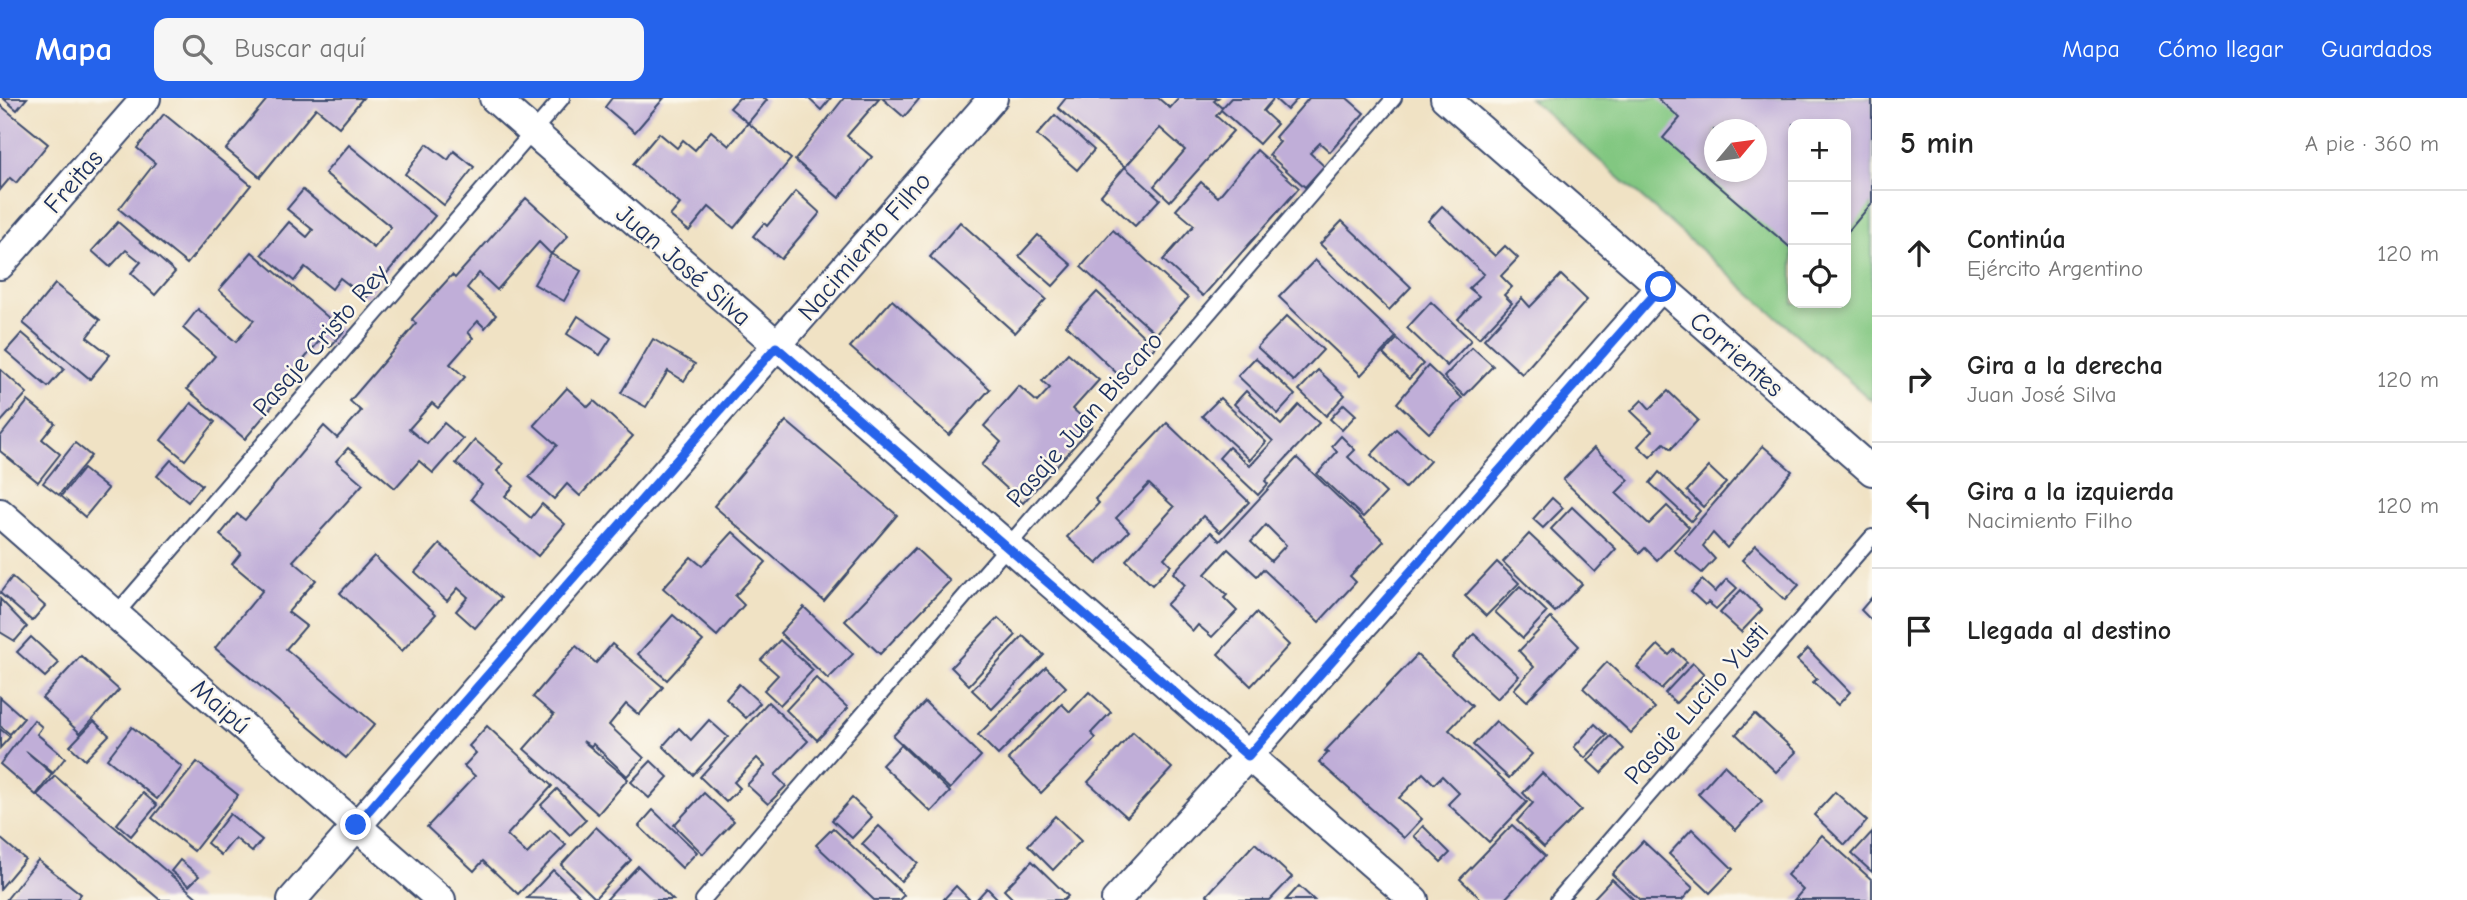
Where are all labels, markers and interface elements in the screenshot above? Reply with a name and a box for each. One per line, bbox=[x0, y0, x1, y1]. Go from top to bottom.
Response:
search box bbox=[154, 18, 644, 81]
text: Mapa bbox=[35, 30, 112, 68]
icon: search bbox=[178, 30, 216, 68]
text: Buscar aquí bbox=[234, 34, 365, 64]
text: Mapa bbox=[2062, 35, 2120, 63]
text: Cómo llegar bbox=[2158, 35, 2283, 63]
text: Guardados bbox=[2321, 35, 2432, 63]
north arrow bbox=[1704, 119, 1767, 182]
map controls bbox=[1788, 119, 1851, 308]
button: + bbox=[1788, 119, 1851, 182]
text: 5 min bbox=[1900, 126, 1974, 161]
text: A pie · 360 m bbox=[2305, 130, 2439, 157]
street label: Freitas bbox=[38, 144, 110, 220]
street label: Nacimiento Filho bbox=[792, 166, 937, 327]
button: − bbox=[1788, 182, 1851, 245]
street label: Juan José Silva bbox=[610, 199, 757, 333]
text: Continúa bbox=[1967, 225, 2066, 255]
icon: ahead bbox=[1900, 234, 1938, 272]
text: 120 m bbox=[2377, 240, 2439, 267]
button: locate bbox=[1788, 245, 1851, 308]
text: Ejército Argentino bbox=[1967, 255, 2143, 282]
street label: Pasaje Cristo Rey bbox=[247, 259, 395, 423]
route start bbox=[1645, 271, 1676, 302]
street label: Corrientes bbox=[1683, 306, 1789, 404]
street label: Pasaje Juan Biscaro bbox=[1000, 326, 1169, 514]
text: Gira a la derecha bbox=[1967, 351, 2163, 381]
icon: right bbox=[1900, 360, 1938, 398]
text: 120 m bbox=[2377, 366, 2439, 393]
text: Juan José Silva bbox=[1967, 381, 2117, 408]
text: Gira a la izquierda bbox=[1967, 477, 2174, 507]
icon: left bbox=[1900, 486, 1938, 524]
text: 120 m bbox=[2377, 492, 2439, 519]
text: Nacimiento Filho bbox=[1967, 507, 2133, 534]
icon: arrive bbox=[1900, 612, 1938, 650]
text: Llegada al destino bbox=[1967, 616, 2171, 646]
street label: Pasaje Lucilo Yusti bbox=[1618, 617, 1775, 791]
street label: Maipú bbox=[185, 673, 256, 740]
route end bbox=[340, 809, 371, 840]

